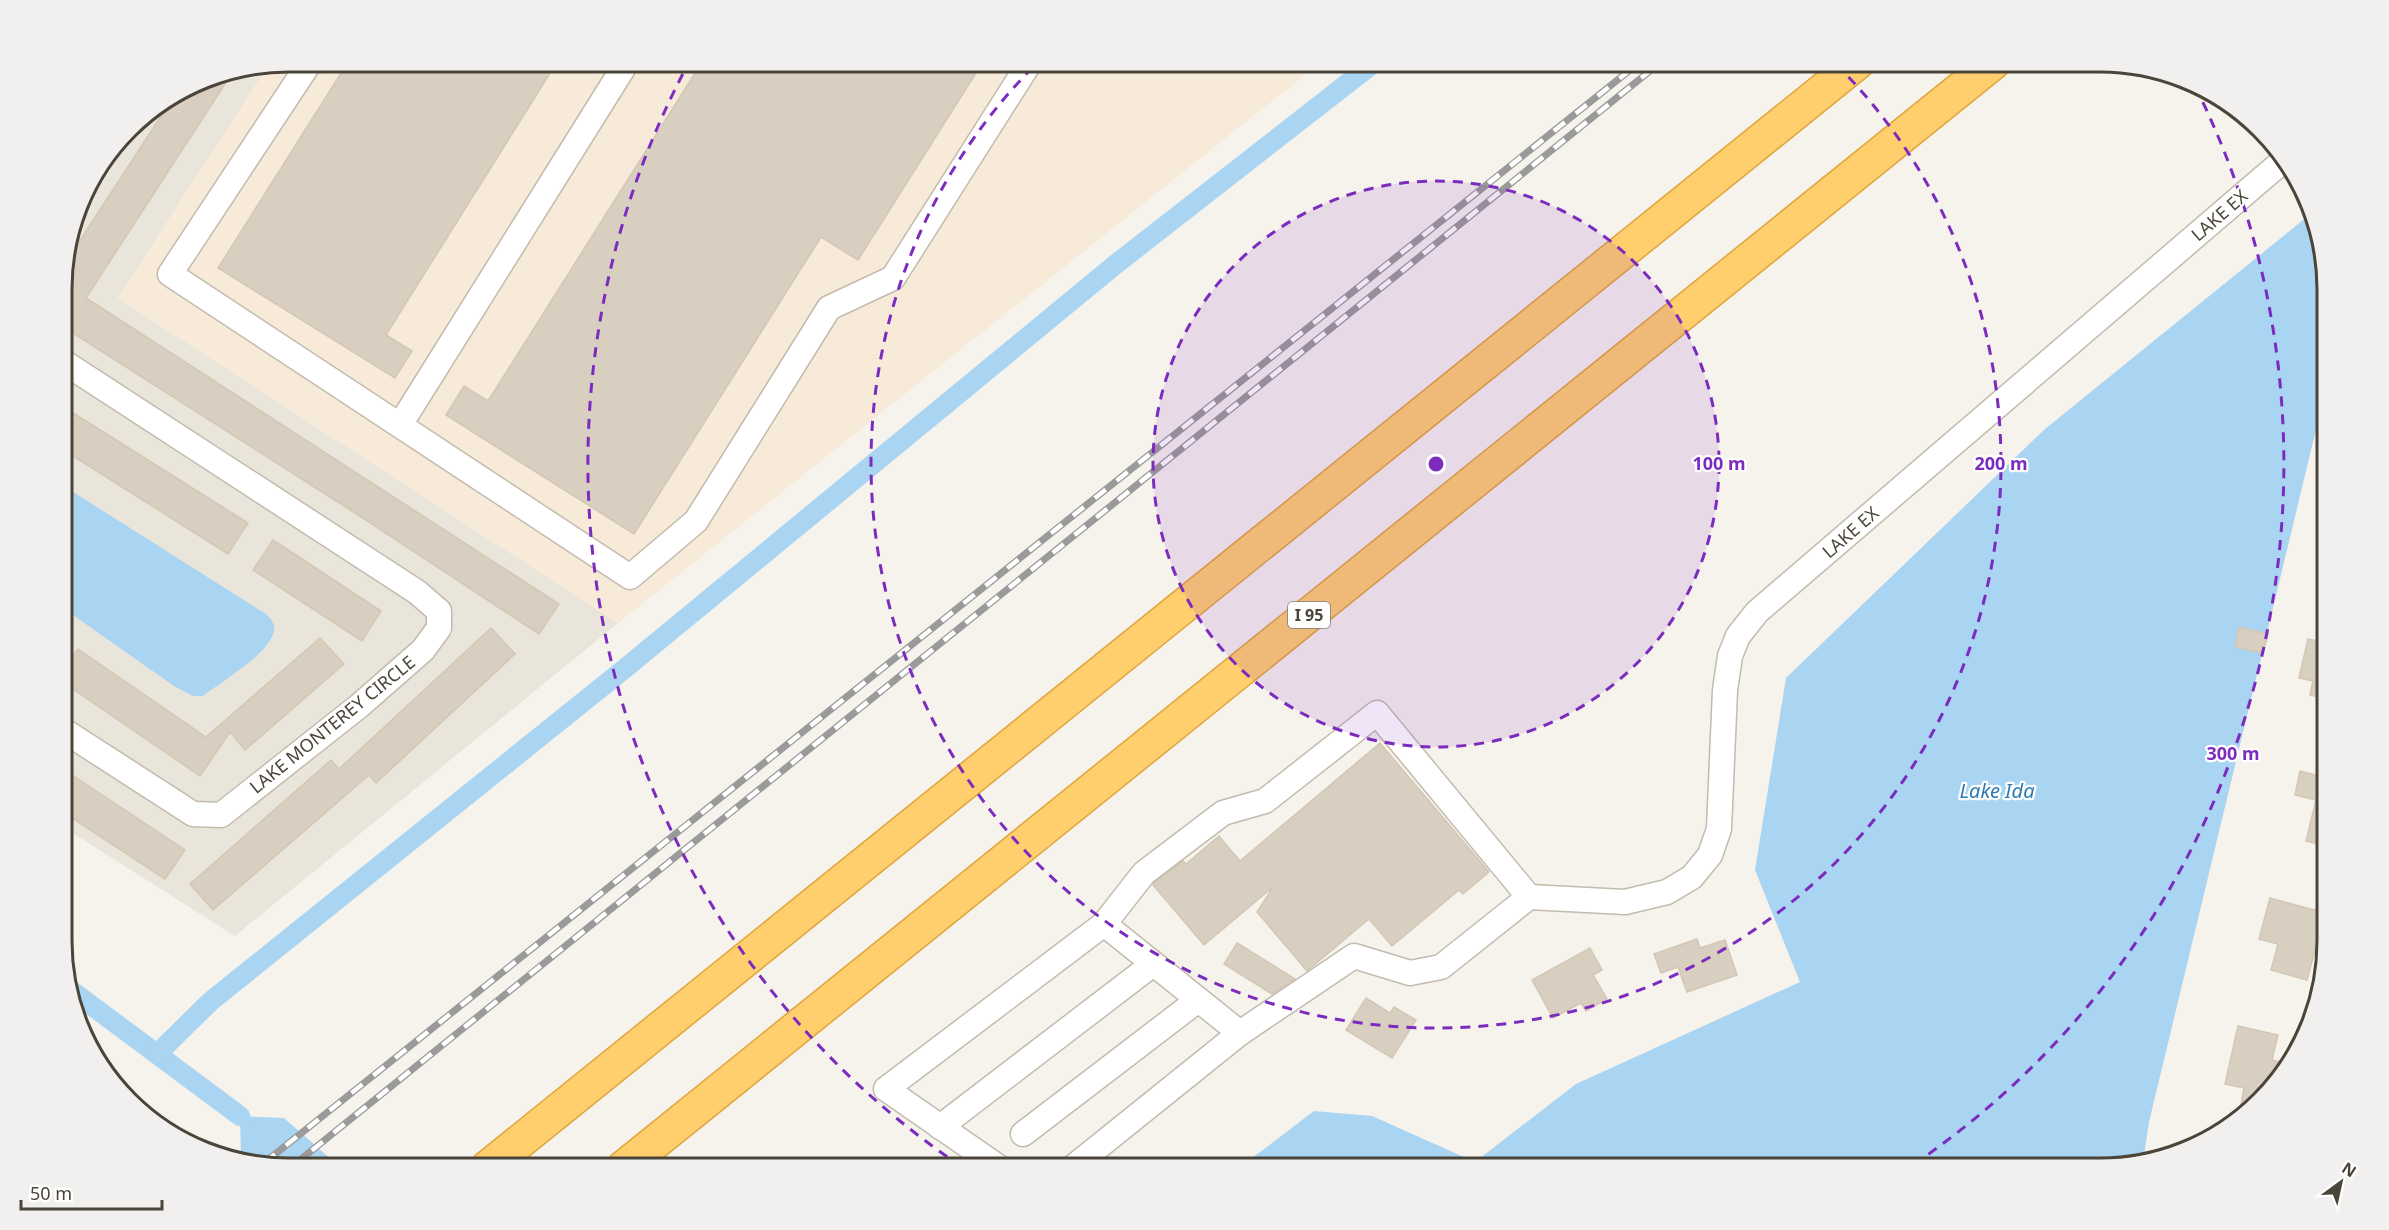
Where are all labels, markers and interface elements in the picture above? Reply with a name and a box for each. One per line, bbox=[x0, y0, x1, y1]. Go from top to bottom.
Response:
street label: LAKE EX bbox=[2186, 184, 2253, 246]
text: 100 m bbox=[1692, 451, 1746, 475]
text: 200 m bbox=[1974, 451, 2028, 475]
centre of rings bbox=[1426, 454, 1446, 474]
street label: LAKE EX bbox=[1817, 501, 1884, 563]
road number: I 95 bbox=[1288, 602, 1330, 628]
street label: LAKE MONTEREY CIRCLE bbox=[244, 650, 420, 798]
text: 300 m bbox=[2206, 741, 2260, 765]
water label: Lake Ida bbox=[1959, 777, 2035, 804]
north arrow bbox=[2311, 1152, 2371, 1212]
text: N bbox=[2338, 1157, 2361, 1182]
scale bar bbox=[21, 1173, 162, 1211]
text: 50 m bbox=[30, 1181, 72, 1205]

